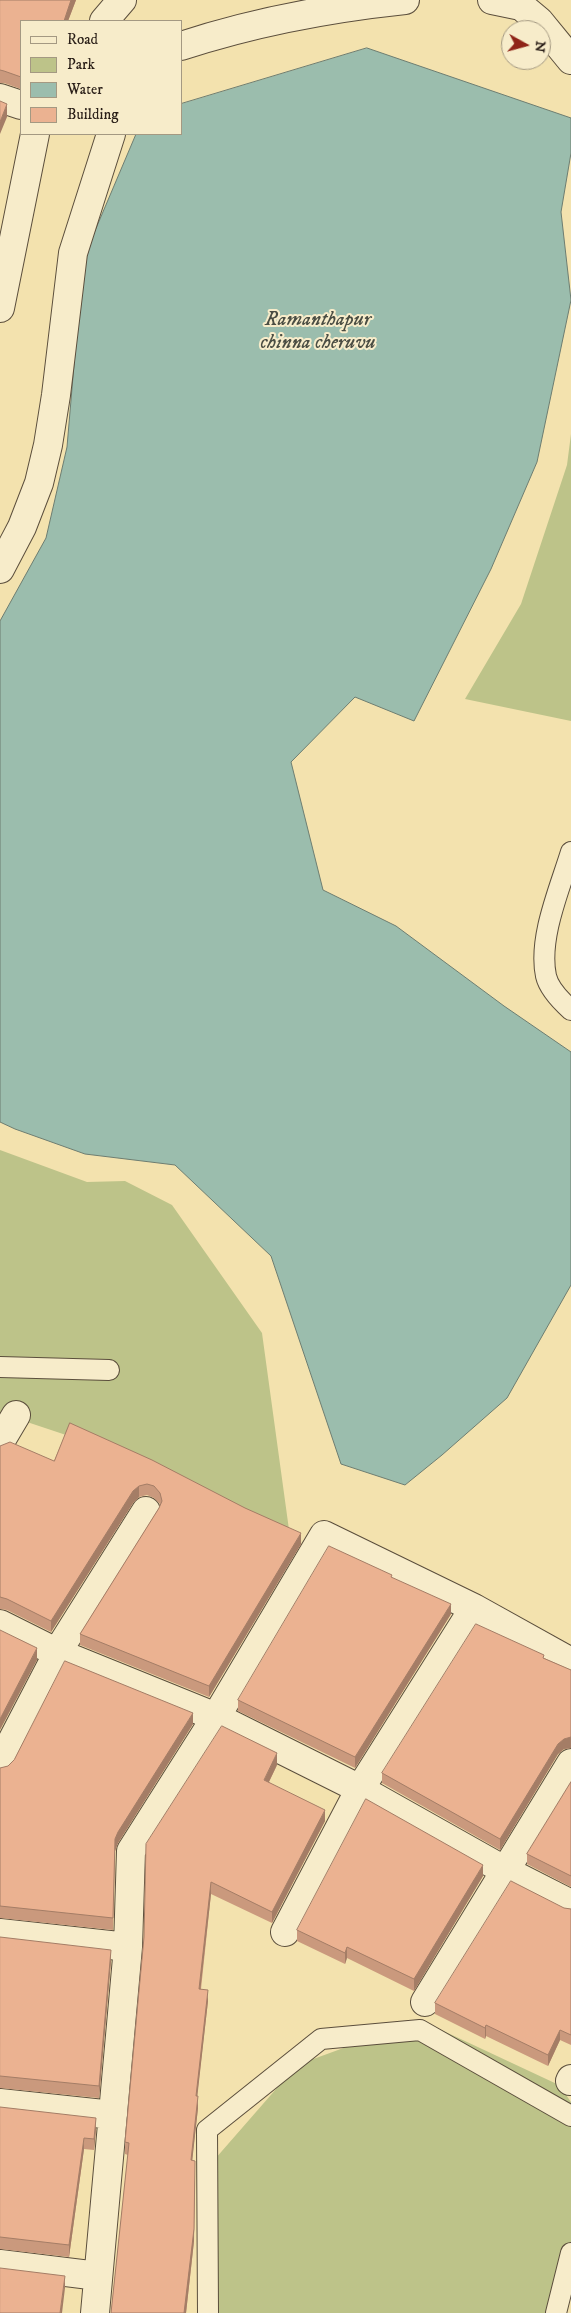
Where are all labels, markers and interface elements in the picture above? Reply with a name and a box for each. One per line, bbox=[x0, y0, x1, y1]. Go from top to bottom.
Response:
legend bbox=[20, 20, 182, 135]
north arrow bbox=[501, 20, 551, 70]
text: Road bbox=[67, 30, 98, 49]
text: N bbox=[530, 40, 550, 54]
text: Park bbox=[67, 55, 95, 74]
text: Water bbox=[67, 80, 103, 99]
text: Building bbox=[67, 105, 119, 124]
water label: Ramanthapur chinna cheruvu bbox=[260, 309, 376, 356]

